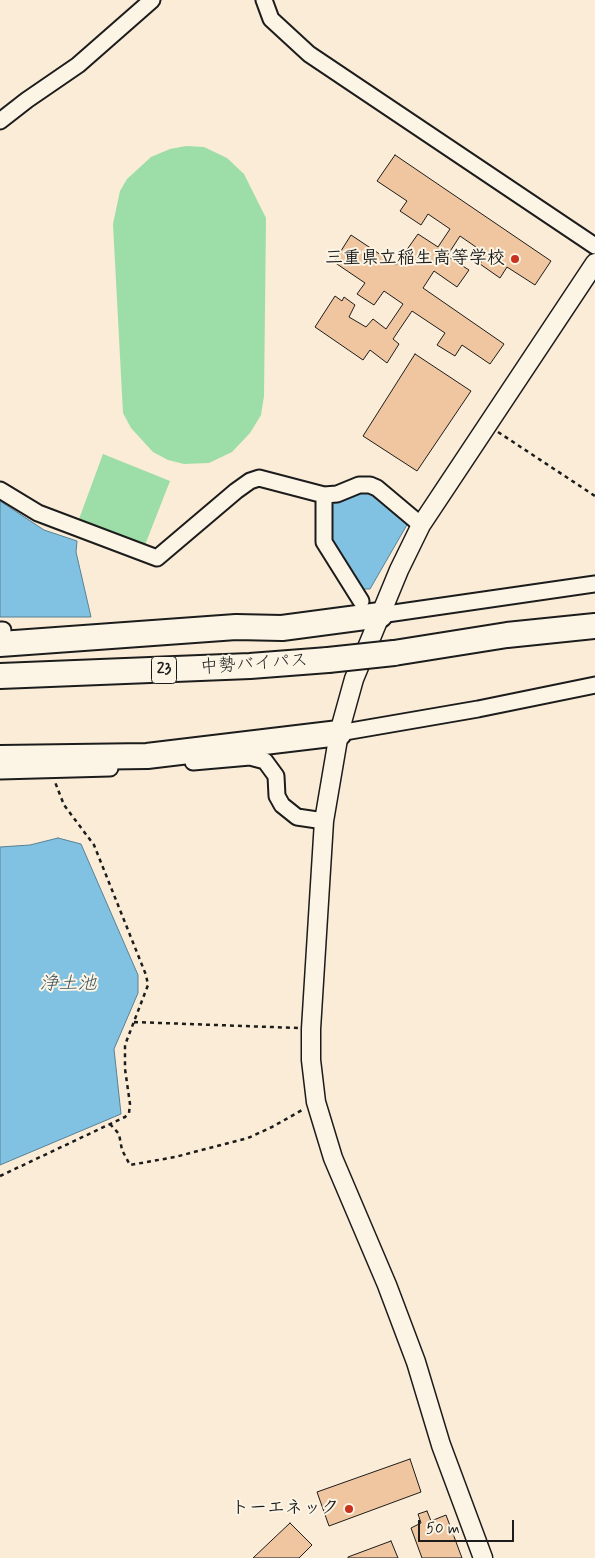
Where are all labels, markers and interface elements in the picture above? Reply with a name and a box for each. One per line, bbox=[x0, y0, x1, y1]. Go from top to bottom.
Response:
place label: 三重県立稲生高等学校 bbox=[325, 248, 505, 270]
marker: 三重県立稲生高等学校 bbox=[509, 253, 521, 265]
street label: 中勢バイパス bbox=[199, 650, 309, 680]
road number: 23 bbox=[152, 656, 176, 684]
water label: 浄土池 bbox=[40, 974, 96, 996]
place label: トーエネック bbox=[231, 1498, 339, 1520]
marker: トーエネック bbox=[343, 1503, 355, 1515]
scale bar bbox=[420, 1510, 516, 1542]
text: 50 m bbox=[426, 1519, 460, 1539]

